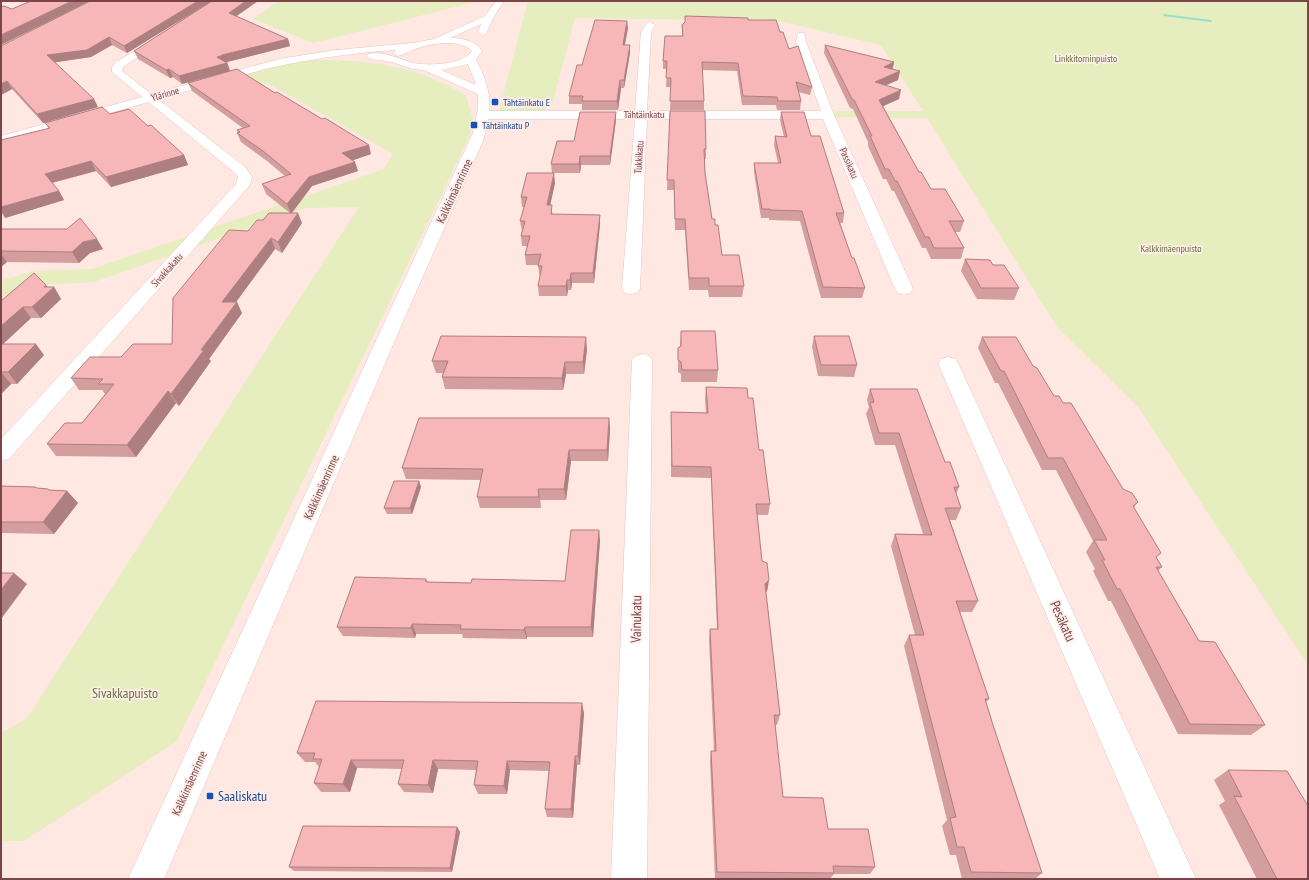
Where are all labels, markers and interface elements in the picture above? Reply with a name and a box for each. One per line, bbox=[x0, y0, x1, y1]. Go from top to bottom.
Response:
park label: Linkkitorninpuisto bbox=[1055, 52, 1117, 65]
street label: Ylärinne bbox=[149, 84, 181, 104]
place label: Tähtäinkatu E bbox=[503, 96, 550, 109]
marker: Tähtäinkatu E bbox=[490, 97, 500, 107]
street label: Tähtäinkatu bbox=[624, 108, 664, 121]
place label: Tähtäinkatu P bbox=[482, 119, 530, 132]
marker: Tähtäinkatu P bbox=[469, 120, 479, 130]
street label: Tukkikatu bbox=[631, 140, 647, 174]
street label: Passikatu bbox=[837, 146, 861, 180]
street label: Kalkkimäenrinne bbox=[433, 156, 475, 226]
park label: Kalkkimäenpuisto bbox=[1140, 242, 1202, 255]
street label: Sivakkakatu bbox=[148, 250, 186, 290]
street label: Kalkkimäenrinne bbox=[300, 452, 342, 522]
street label: Vainukatu bbox=[627, 595, 645, 644]
street label: Pesäkatu bbox=[1046, 598, 1080, 644]
park label: Sivakkapuisto bbox=[92, 684, 158, 702]
street label: Kalkkimäenrinne bbox=[168, 748, 210, 818]
place label: Saaliskatu bbox=[218, 787, 267, 805]
marker: Saaliskatu bbox=[205, 791, 215, 801]

